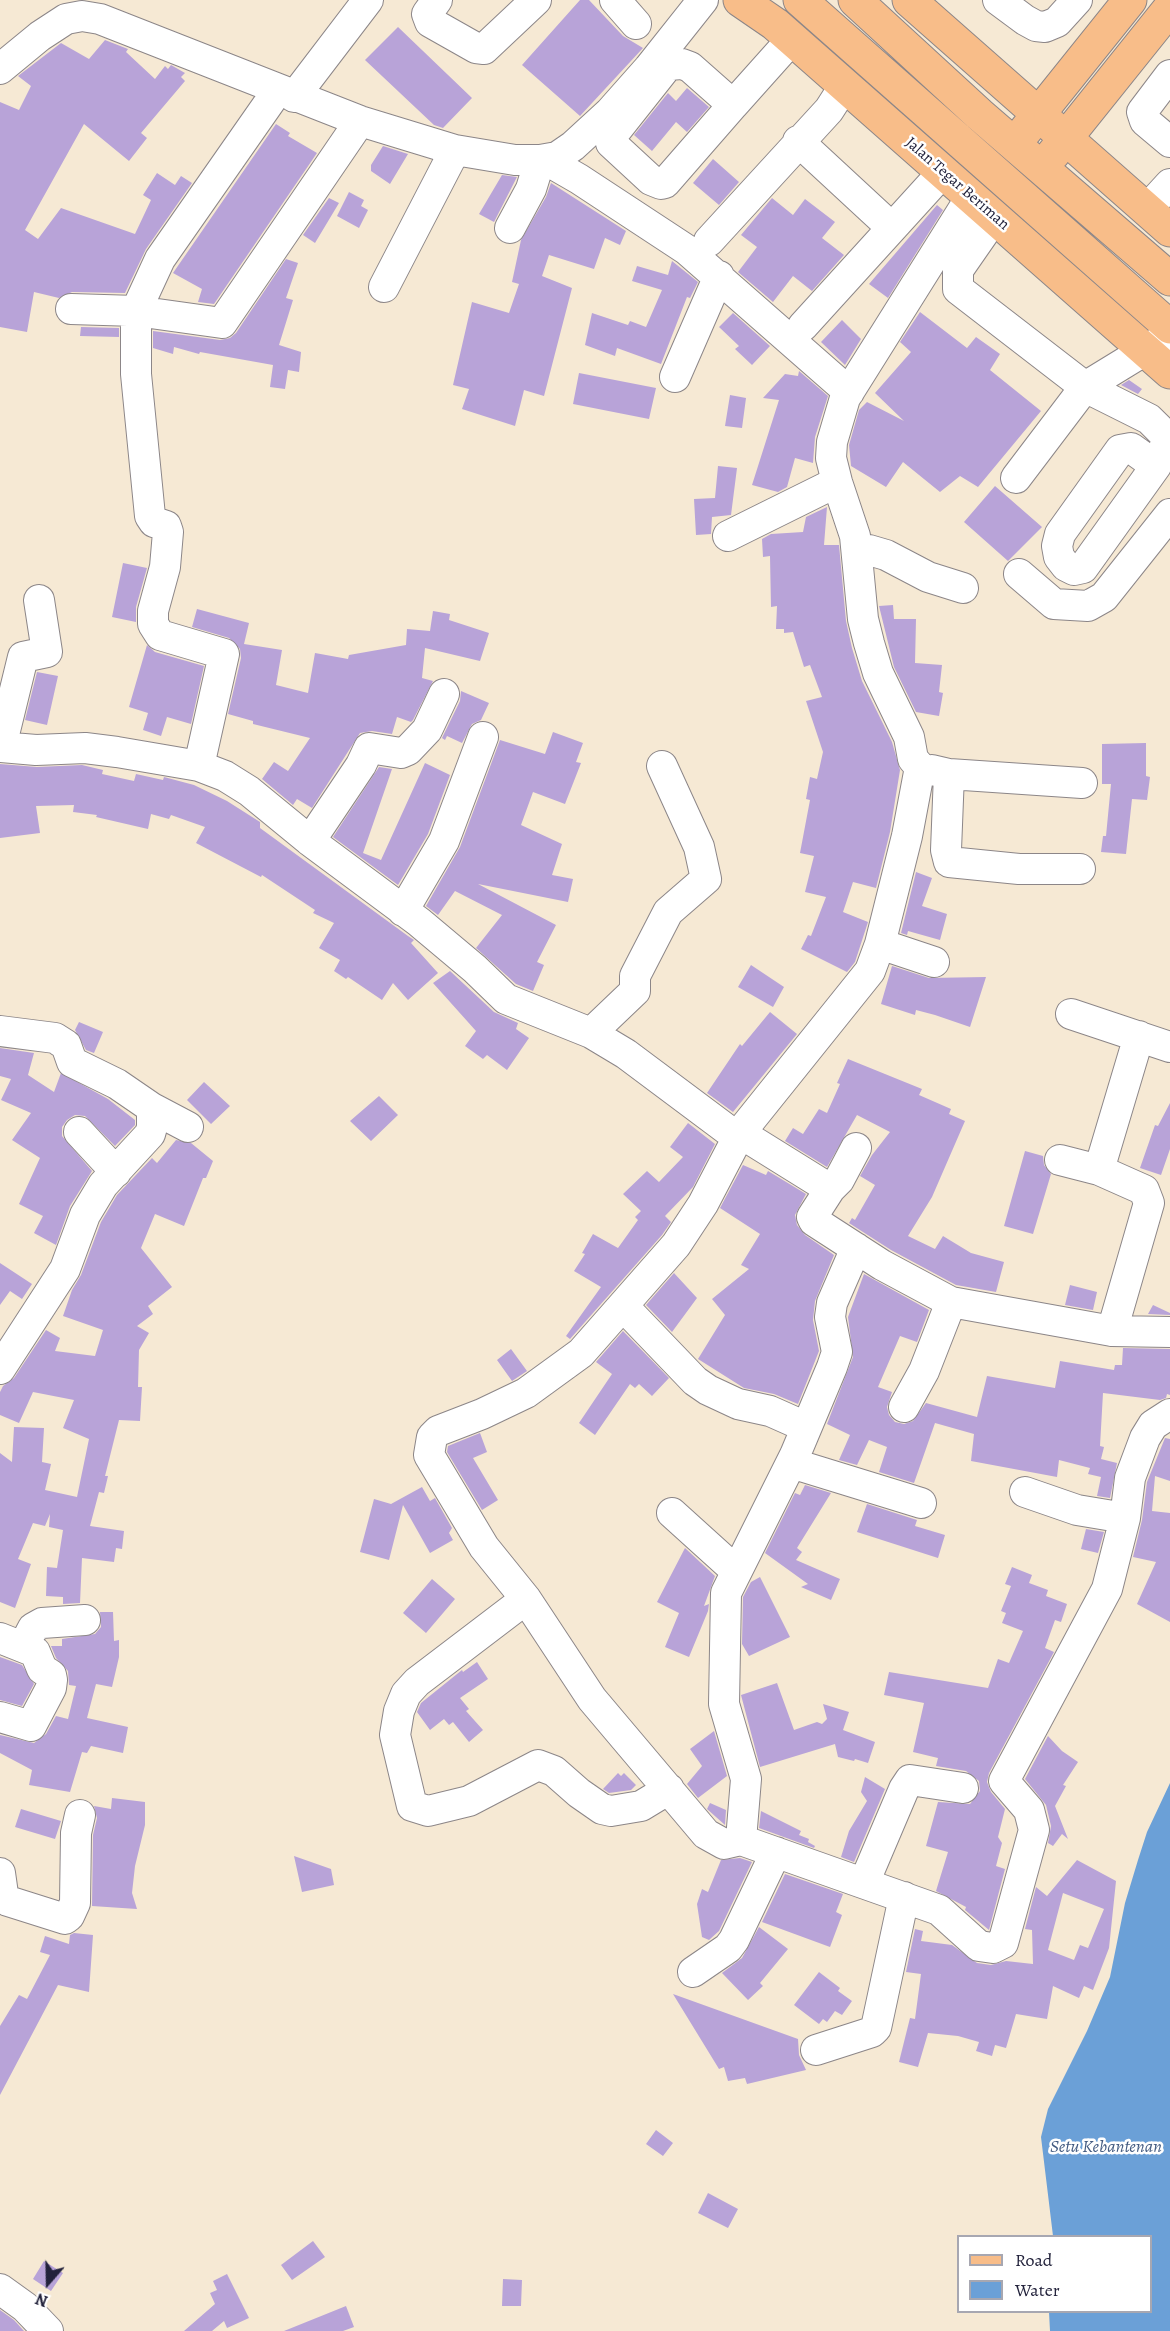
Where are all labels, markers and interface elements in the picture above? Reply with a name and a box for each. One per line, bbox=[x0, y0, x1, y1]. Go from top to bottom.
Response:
street label: Jalan Tegar Beriman bbox=[901, 134, 1013, 234]
water label: Setu Kebantenan bbox=[1050, 2137, 1162, 2159]
legend bbox=[957, 2235, 1152, 2313]
text: Road bbox=[1015, 2248, 1052, 2272]
north arrow bbox=[18, 2253, 78, 2313]
text: Water bbox=[1015, 2278, 1060, 2302]
text: N bbox=[33, 2288, 51, 2312]

